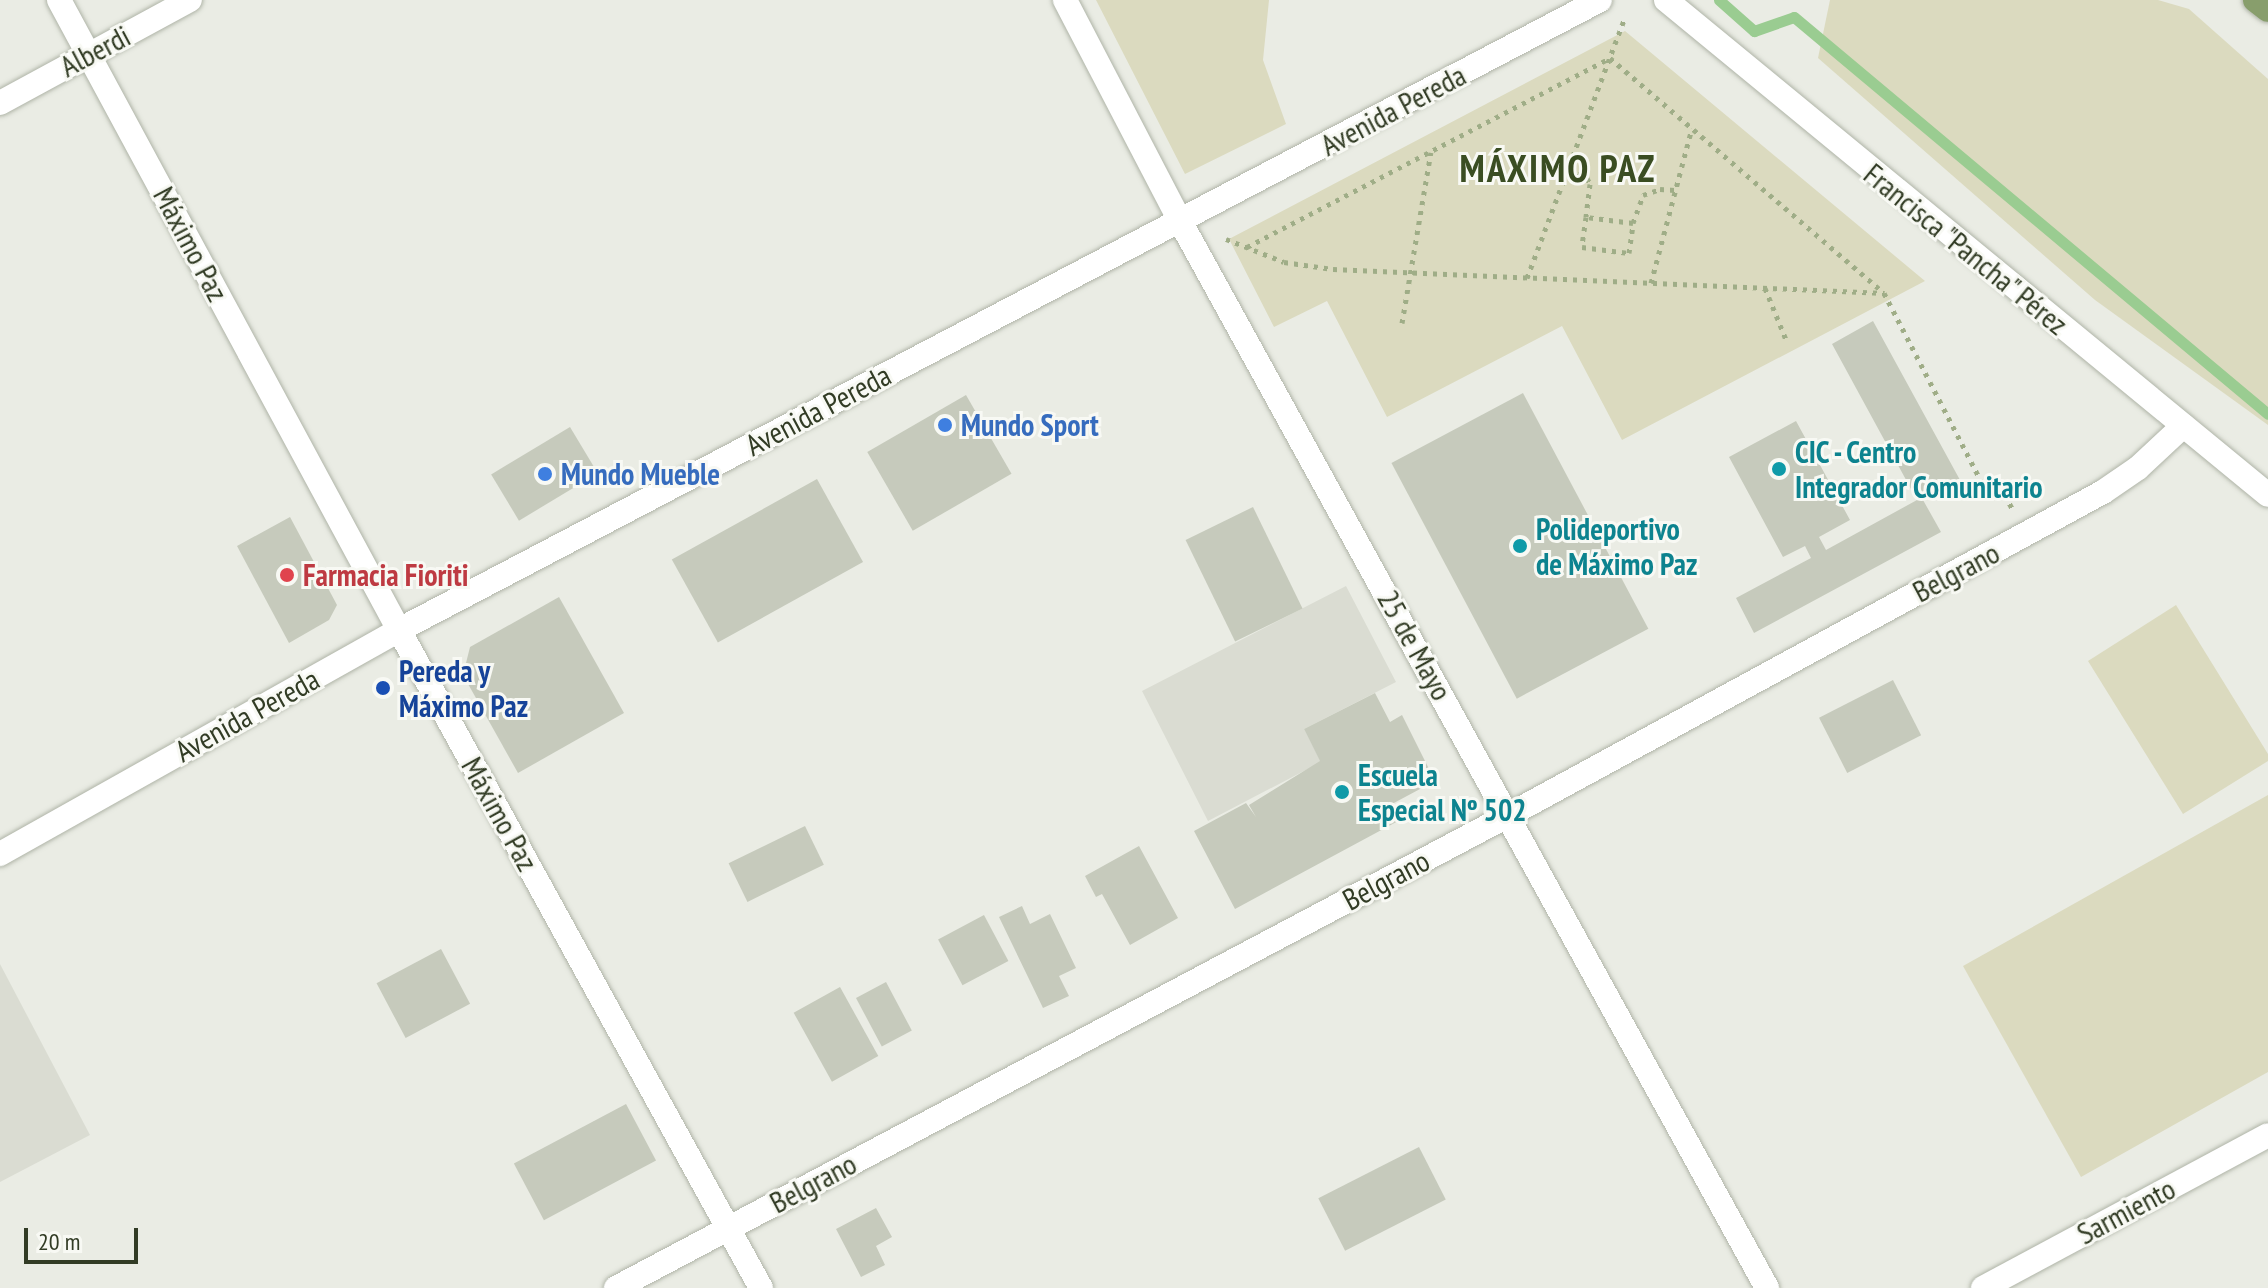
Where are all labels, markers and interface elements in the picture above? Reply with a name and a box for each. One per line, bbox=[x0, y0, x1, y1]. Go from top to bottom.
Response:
street label: Alberdi bbox=[54, 18, 136, 84]
street label: Avenida Pereda bbox=[1314, 57, 1472, 163]
district label: MÁXIMO PAZ bbox=[1459, 145, 1657, 191]
street label: Francisca "Pancha" Pérez bbox=[1855, 155, 2077, 343]
street label: Máximo Paz bbox=[146, 181, 236, 307]
street label: Avenida Pereda bbox=[739, 357, 897, 463]
place label: Mundo Sport bbox=[961, 407, 1099, 443]
marker: Mundo Sport bbox=[936, 416, 954, 434]
place label: CIC - Centro Integrador Comunitario bbox=[1795, 434, 2043, 504]
place label: Mundo Mueble bbox=[561, 456, 720, 492]
marker: CIC - Centro Integrador Comunitario bbox=[1770, 460, 1788, 478]
marker: Mundo Mueble bbox=[536, 465, 554, 483]
place label: Polideportivo de Máximo Paz bbox=[1536, 511, 1697, 582]
street label: Belgrano bbox=[1907, 534, 2005, 610]
marker: Polideportivo de Máximo Paz bbox=[1511, 537, 1529, 555]
place label: Farmacia Fioriti bbox=[303, 557, 469, 593]
marker: Farmacia Fioriti bbox=[278, 566, 296, 584]
street label: 25 de Mayo bbox=[1370, 584, 1460, 706]
place label: Pereda y Máximo Paz bbox=[399, 653, 528, 724]
street label: Avenida Pereda bbox=[169, 661, 325, 769]
marker: Pereda y Máximo Paz bbox=[374, 679, 392, 697]
street label: Máximo Paz bbox=[454, 751, 546, 877]
place label: Escuela Especial Nº 502 bbox=[1358, 757, 1527, 828]
marker: Escuela Especial Nº 502 bbox=[1333, 783, 1351, 801]
street label: Belgrano bbox=[1337, 842, 1435, 918]
street label: Belgrano bbox=[764, 1145, 862, 1221]
street label: Sarmiento bbox=[2071, 1170, 2181, 1252]
scale bar bbox=[28, 1212, 142, 1262]
text: 20 m bbox=[38, 1226, 80, 1257]

